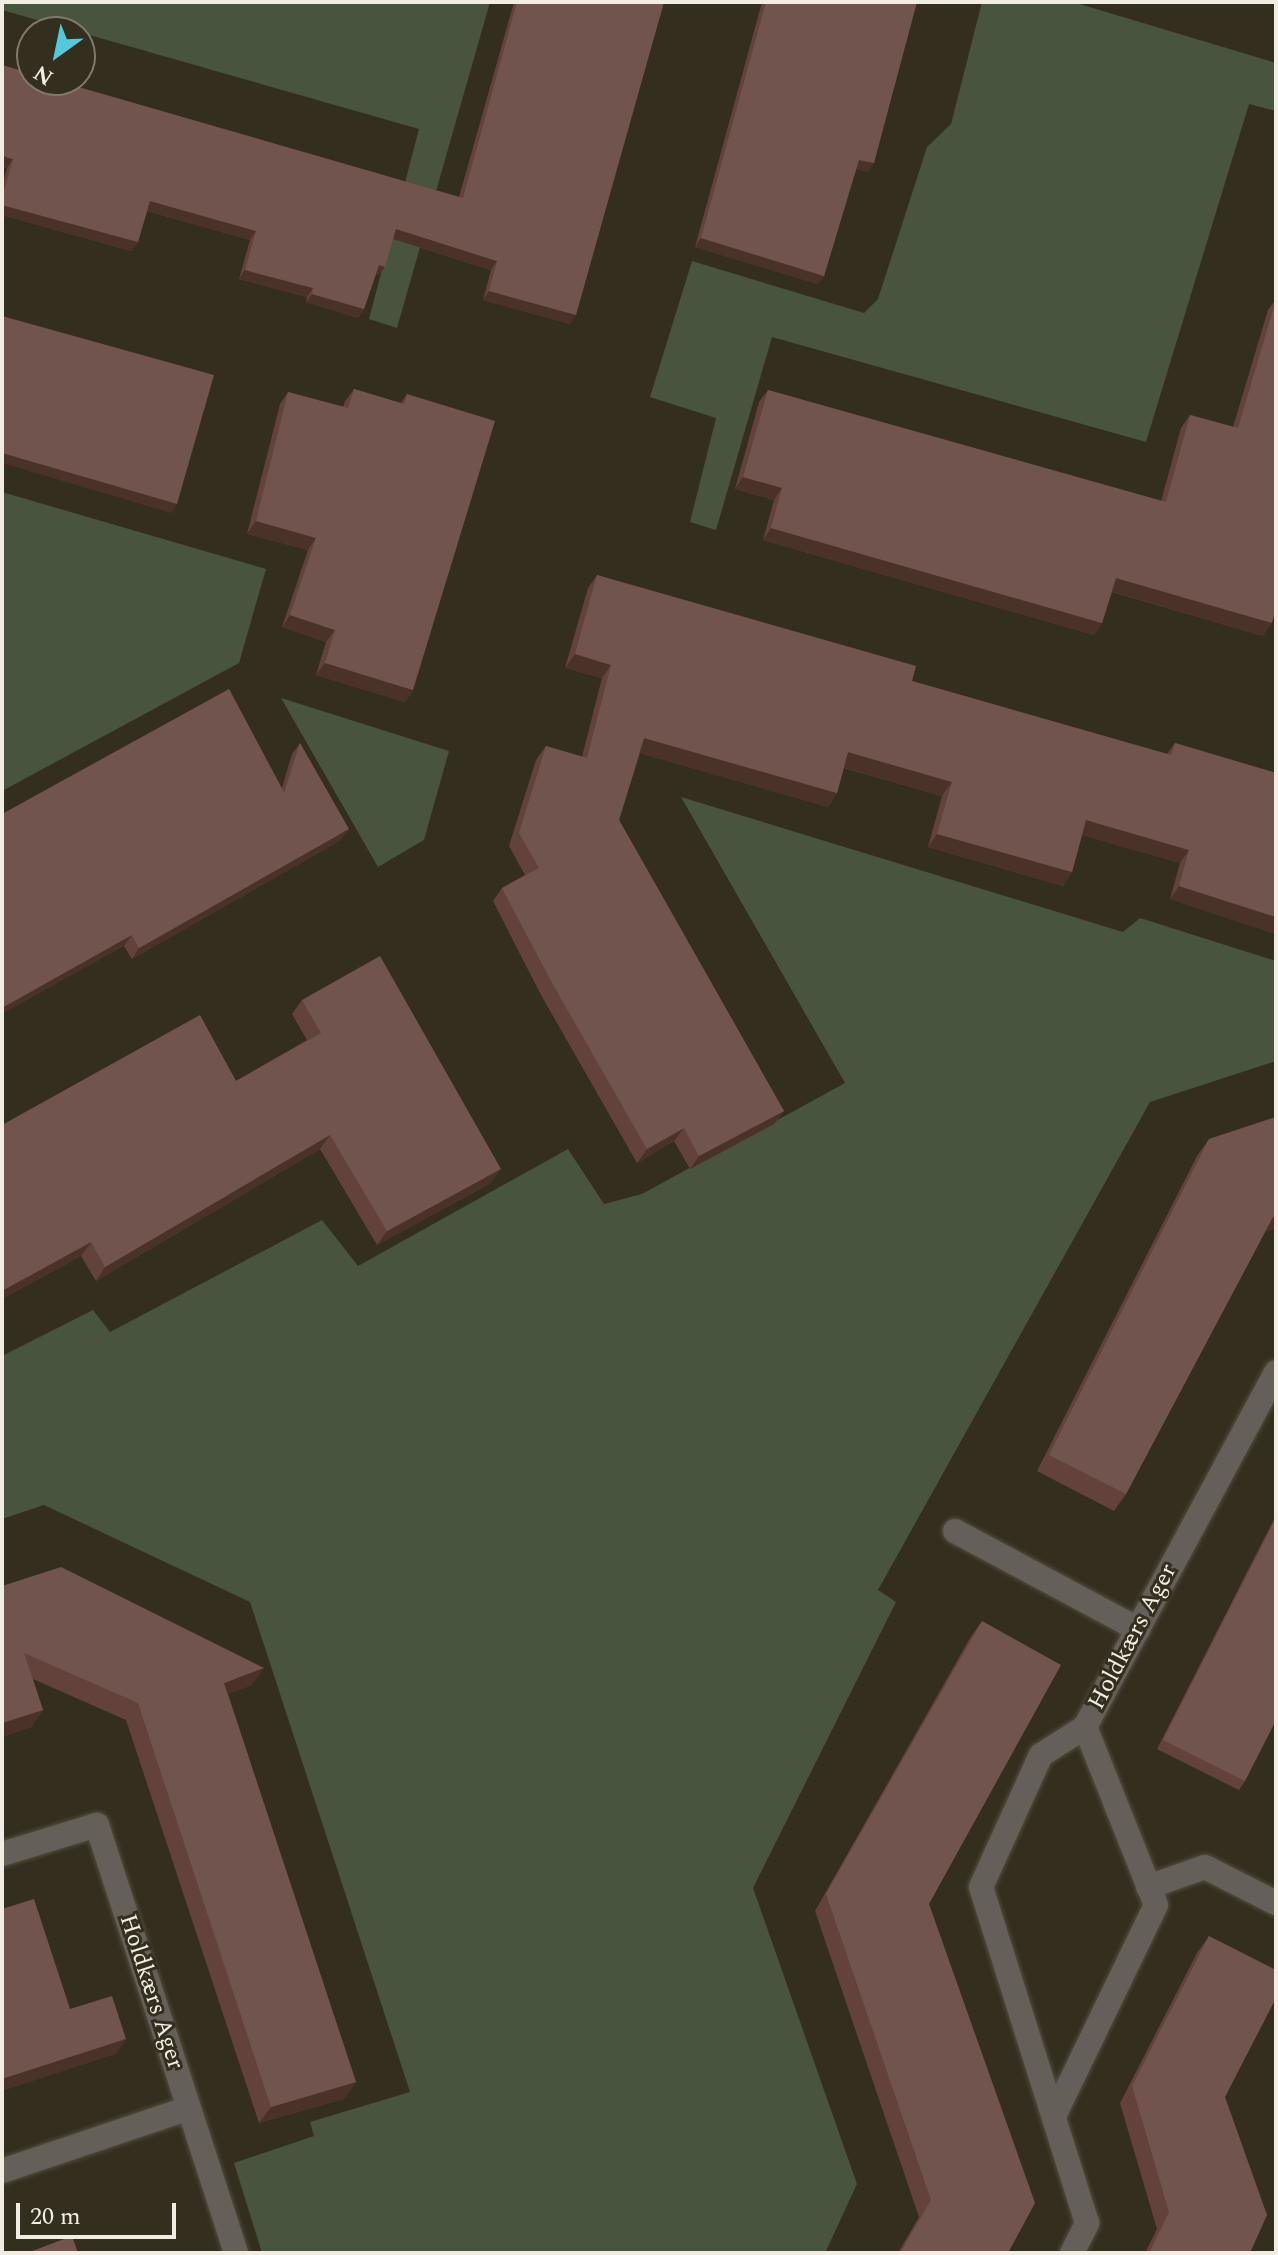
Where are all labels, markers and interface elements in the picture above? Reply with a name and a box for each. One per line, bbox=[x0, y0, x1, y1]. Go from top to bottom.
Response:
north arrow bbox=[16, 16, 96, 96]
text: N bbox=[27, 56, 60, 94]
street label: Holdkærs Ager bbox=[1082, 1559, 1184, 1715]
street label: Holdkærs Ager bbox=[112, 1911, 190, 2073]
scale bar bbox=[20, 2187, 180, 2237]
text: 20 m bbox=[30, 2199, 81, 2235]

